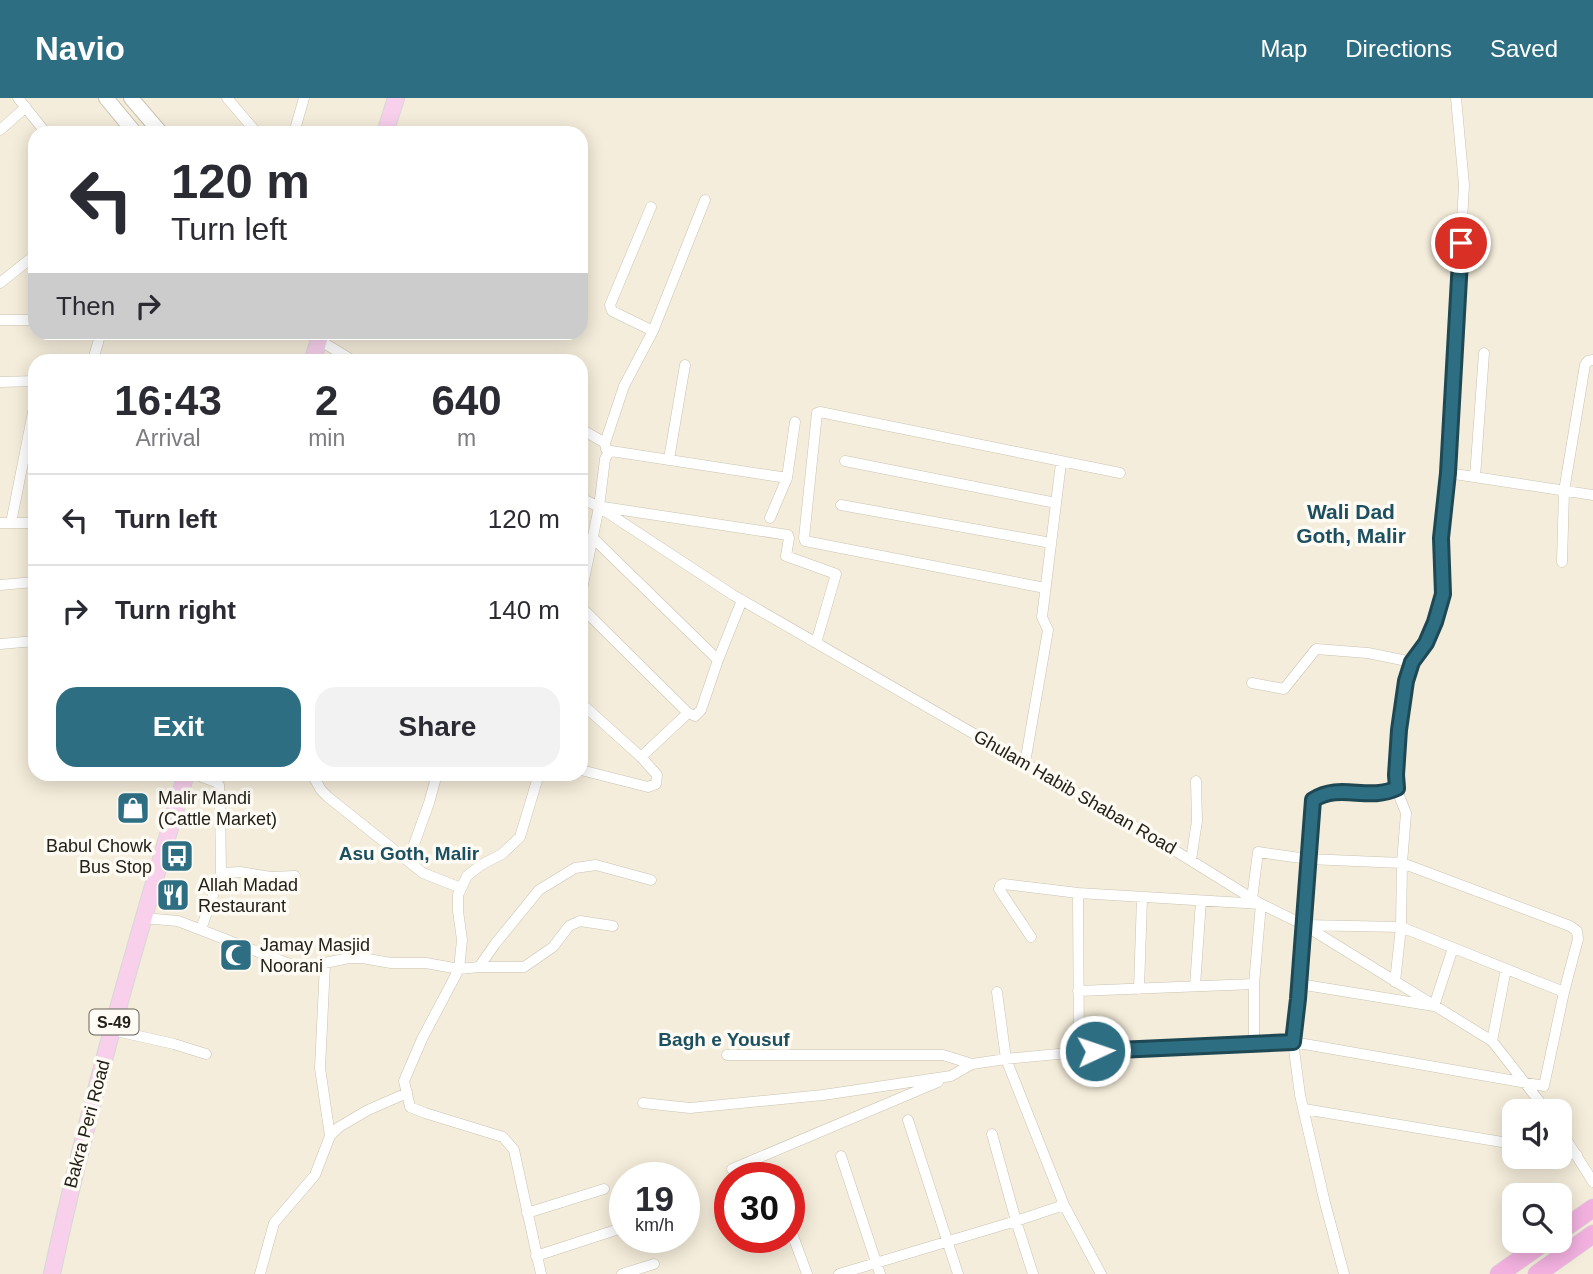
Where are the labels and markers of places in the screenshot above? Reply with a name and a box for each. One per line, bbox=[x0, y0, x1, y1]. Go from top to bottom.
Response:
pin bbox=[1431, 213, 1491, 273]
place label: Malir Mandi (Cattle Market) bbox=[158, 788, 277, 829]
shop icon: Malir Mandi (Cattle Market) bbox=[114, 789, 152, 827]
place label: Babul Chowk Bus Stop bbox=[46, 836, 153, 877]
bus stop icon: Babul Chowk Bus Stop bbox=[158, 837, 196, 875]
place label: Allah Madad Restaurant bbox=[198, 875, 298, 916]
restaurant icon: Allah Madad Restaurant bbox=[154, 876, 192, 914]
place label: Jamay Masjid Noorani bbox=[260, 935, 370, 976]
mosque icon: Jamay Masjid Noorani bbox=[217, 936, 255, 974]

